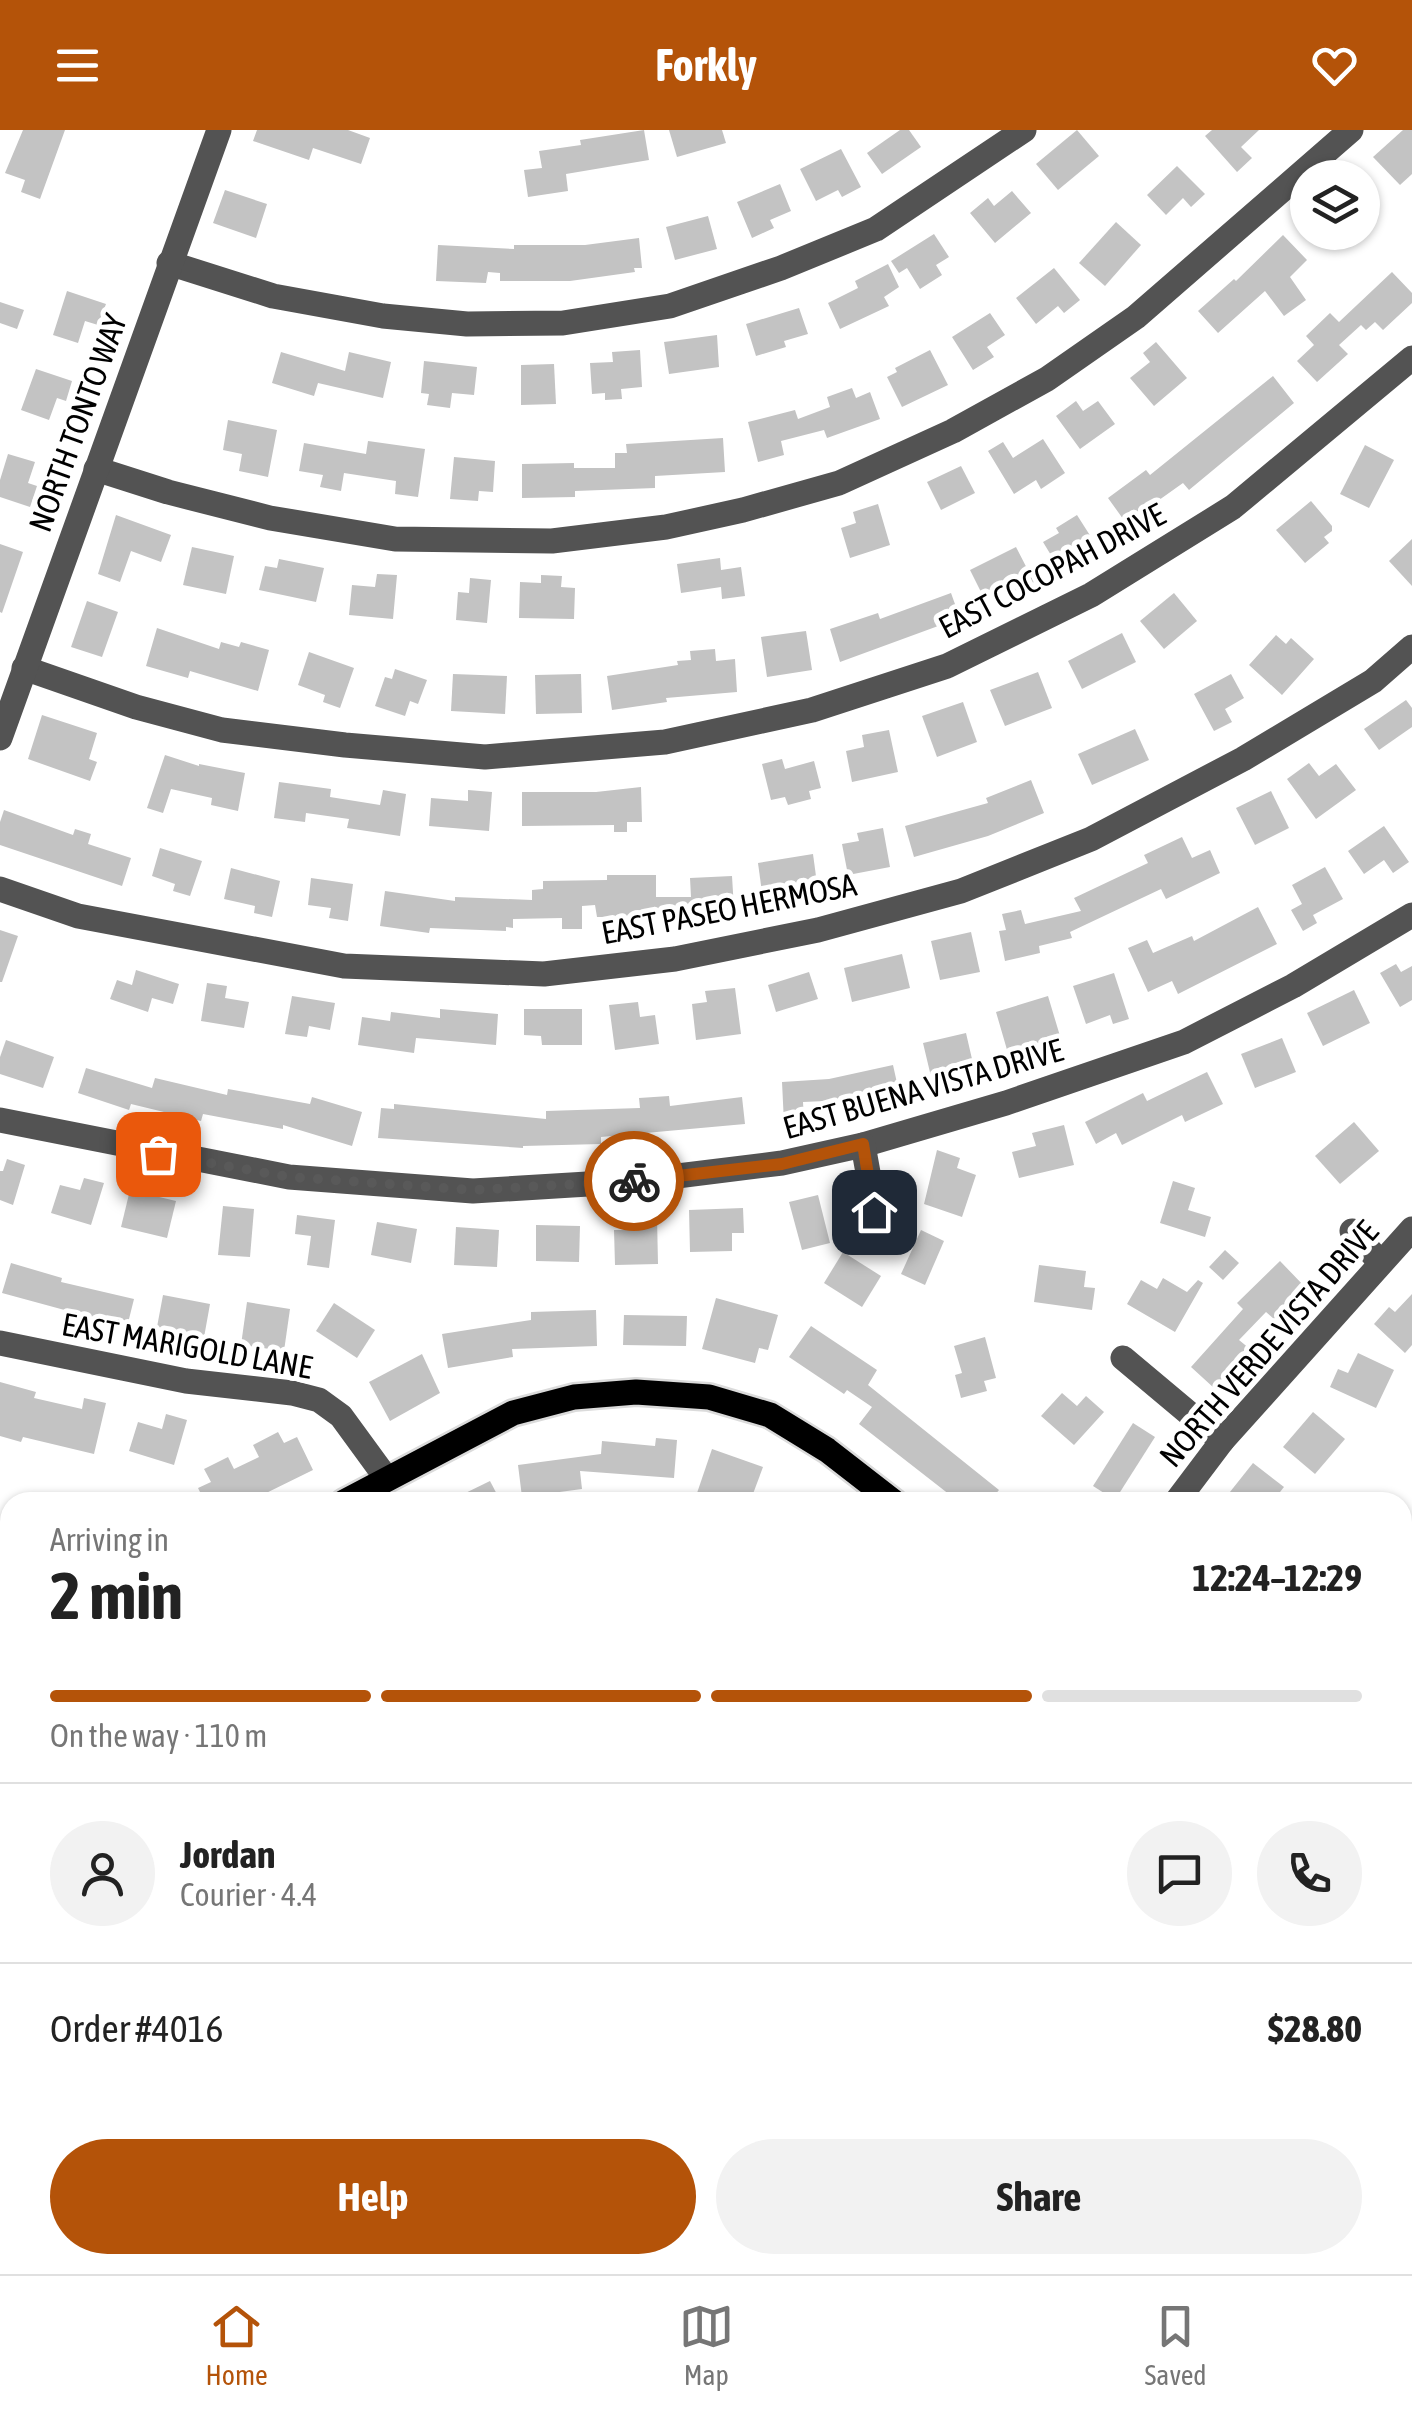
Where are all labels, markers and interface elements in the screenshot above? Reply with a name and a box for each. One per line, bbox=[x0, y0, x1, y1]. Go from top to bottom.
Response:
icon: menu bbox=[50, 38, 105, 93]
icon: heart bbox=[1307, 38, 1362, 93]
text: Forkly bbox=[655, 39, 757, 91]
map controls bbox=[1290, 160, 1380, 250]
button: layers bbox=[1290, 160, 1380, 250]
street label: NORTH TONTO WAY bbox=[21, 308, 134, 537]
street label: EAST COCOPAH DRIVE bbox=[932, 495, 1171, 646]
street label: EAST PASEO HERMOSA bbox=[598, 866, 860, 951]
street label: EAST BUENA VISTA DRIVE bbox=[779, 1031, 1067, 1146]
pin bbox=[116, 1112, 201, 1197]
icon: bag bbox=[131, 1127, 186, 1182]
courier bbox=[584, 1131, 684, 1231]
icon: bike bbox=[607, 1154, 662, 1209]
pin bbox=[832, 1170, 917, 1255]
icon: home bbox=[847, 1185, 902, 1240]
street label: NORTH VERDE VISTA DRIVE bbox=[1152, 1213, 1386, 1474]
street label: EAST MARIGOLD LANE bbox=[59, 1305, 315, 1386]
text: Arriving in bbox=[50, 1521, 169, 1558]
text: 12:24–12:29 bbox=[1192, 1556, 1362, 1599]
text: 2 min bbox=[50, 1558, 183, 1633]
text: On the way · 110 m bbox=[50, 1717, 267, 1754]
button: person bbox=[50, 1821, 155, 1926]
button: chat bbox=[1127, 1821, 1232, 1926]
button: phone bbox=[1257, 1821, 1362, 1926]
text: Jordan bbox=[180, 1833, 275, 1876]
text: Courier · 4.4 bbox=[180, 1876, 317, 1913]
text: Order #4016 bbox=[50, 2007, 223, 2050]
text: $28.80 bbox=[1268, 2007, 1362, 2050]
button: Help bbox=[50, 2139, 696, 2254]
button: Share bbox=[716, 2139, 1362, 2254]
tab: Home bbox=[205, 2299, 268, 2391]
tab: Map bbox=[679, 2299, 734, 2391]
tab: Saved bbox=[1145, 2299, 1207, 2391]

